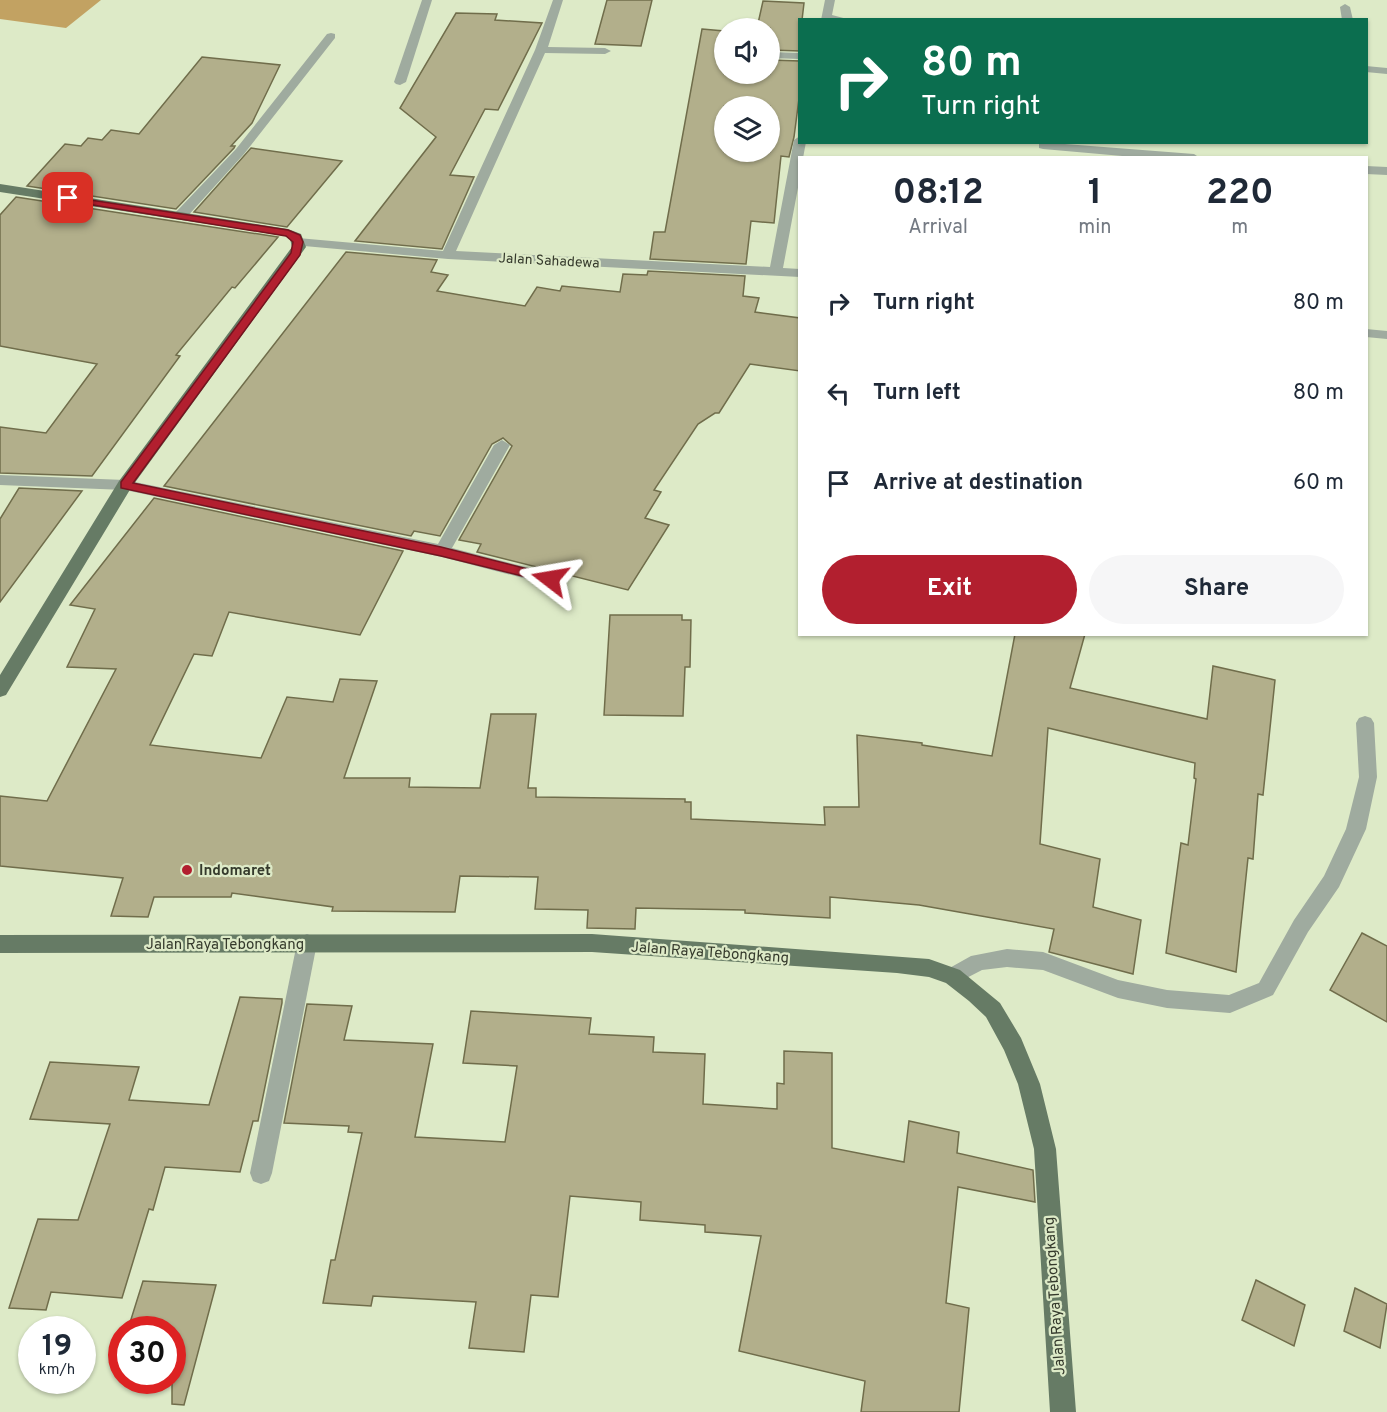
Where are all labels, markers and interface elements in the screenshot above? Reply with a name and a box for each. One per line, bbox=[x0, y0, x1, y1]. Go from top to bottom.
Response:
map controls bbox=[714, 18, 780, 162]
button: sound bbox=[714, 18, 780, 84]
text: 80 m bbox=[921, 38, 1022, 91]
icon: right bbox=[822, 42, 900, 120]
text: Turn right bbox=[921, 90, 1040, 124]
button: layers bbox=[714, 96, 780, 162]
text: 08:12 bbox=[892, 171, 984, 217]
text: 1 bbox=[1088, 171, 1102, 217]
text: 220 bbox=[1206, 171, 1274, 217]
pin bbox=[42, 172, 93, 223]
icon: arrive bbox=[51, 181, 84, 214]
text: Arrival bbox=[908, 215, 968, 241]
text: min bbox=[1078, 215, 1112, 241]
text: m bbox=[1231, 215, 1248, 241]
street label: Jalan Sahadewa bbox=[498, 250, 600, 273]
icon: right bbox=[822, 287, 855, 320]
text: Turn right bbox=[873, 290, 975, 317]
text: 80 m bbox=[1293, 290, 1344, 317]
icon: left bbox=[822, 377, 855, 410]
text: Turn left bbox=[873, 380, 961, 407]
text: 80 m bbox=[1293, 380, 1344, 407]
icon: arrive bbox=[822, 467, 855, 500]
text: Arrive at destination bbox=[873, 470, 1083, 497]
text: 60 m bbox=[1293, 470, 1344, 497]
position arrow bbox=[518, 547, 582, 611]
button: Exit bbox=[822, 555, 1077, 624]
button: Share bbox=[1089, 555, 1344, 624]
place label: Indomaret bbox=[199, 862, 271, 881]
marker: Indomaret bbox=[180, 863, 194, 877]
street label: Jalan Raya Tebongkang bbox=[146, 936, 304, 955]
street label: Jalan Raya Tebongkang bbox=[630, 938, 790, 969]
street label: Jalan Raya Tebongkang bbox=[1040, 1216, 1071, 1376]
speed limit sign: 30 bbox=[108, 1316, 186, 1394]
text: 19 bbox=[42, 1329, 72, 1366]
text: km/h bbox=[39, 1361, 75, 1380]

